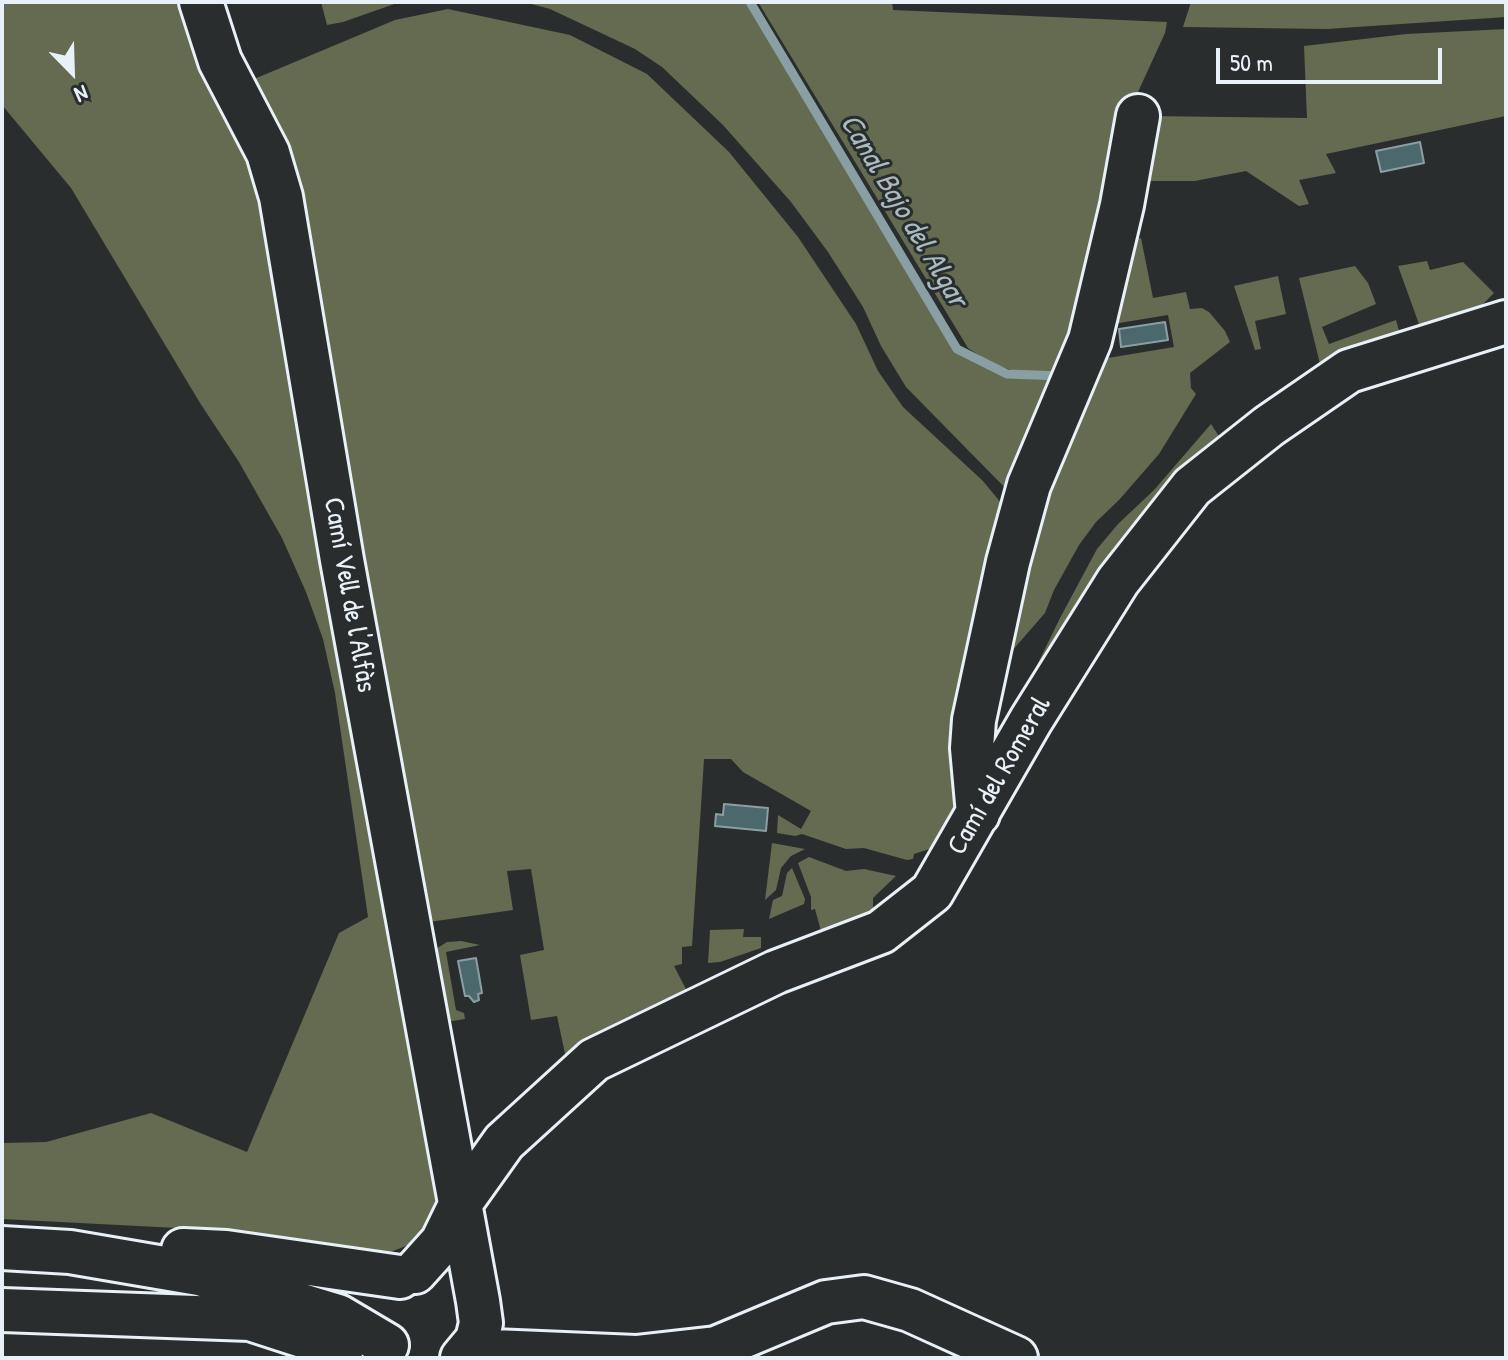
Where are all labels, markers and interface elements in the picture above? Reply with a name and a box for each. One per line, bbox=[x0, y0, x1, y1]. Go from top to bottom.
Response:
north arrow bbox=[32, 32, 112, 112]
scale bar bbox=[1220, 32, 1446, 82]
text: 50 m bbox=[1230, 46, 1273, 78]
text: N bbox=[70, 78, 93, 110]
water label: Canal Bajo del Algar bbox=[831, 108, 975, 314]
street label: Camí Vell de l'Alfàs bbox=[315, 495, 383, 695]
street label: Camí del Romeral bbox=[941, 691, 1059, 861]

